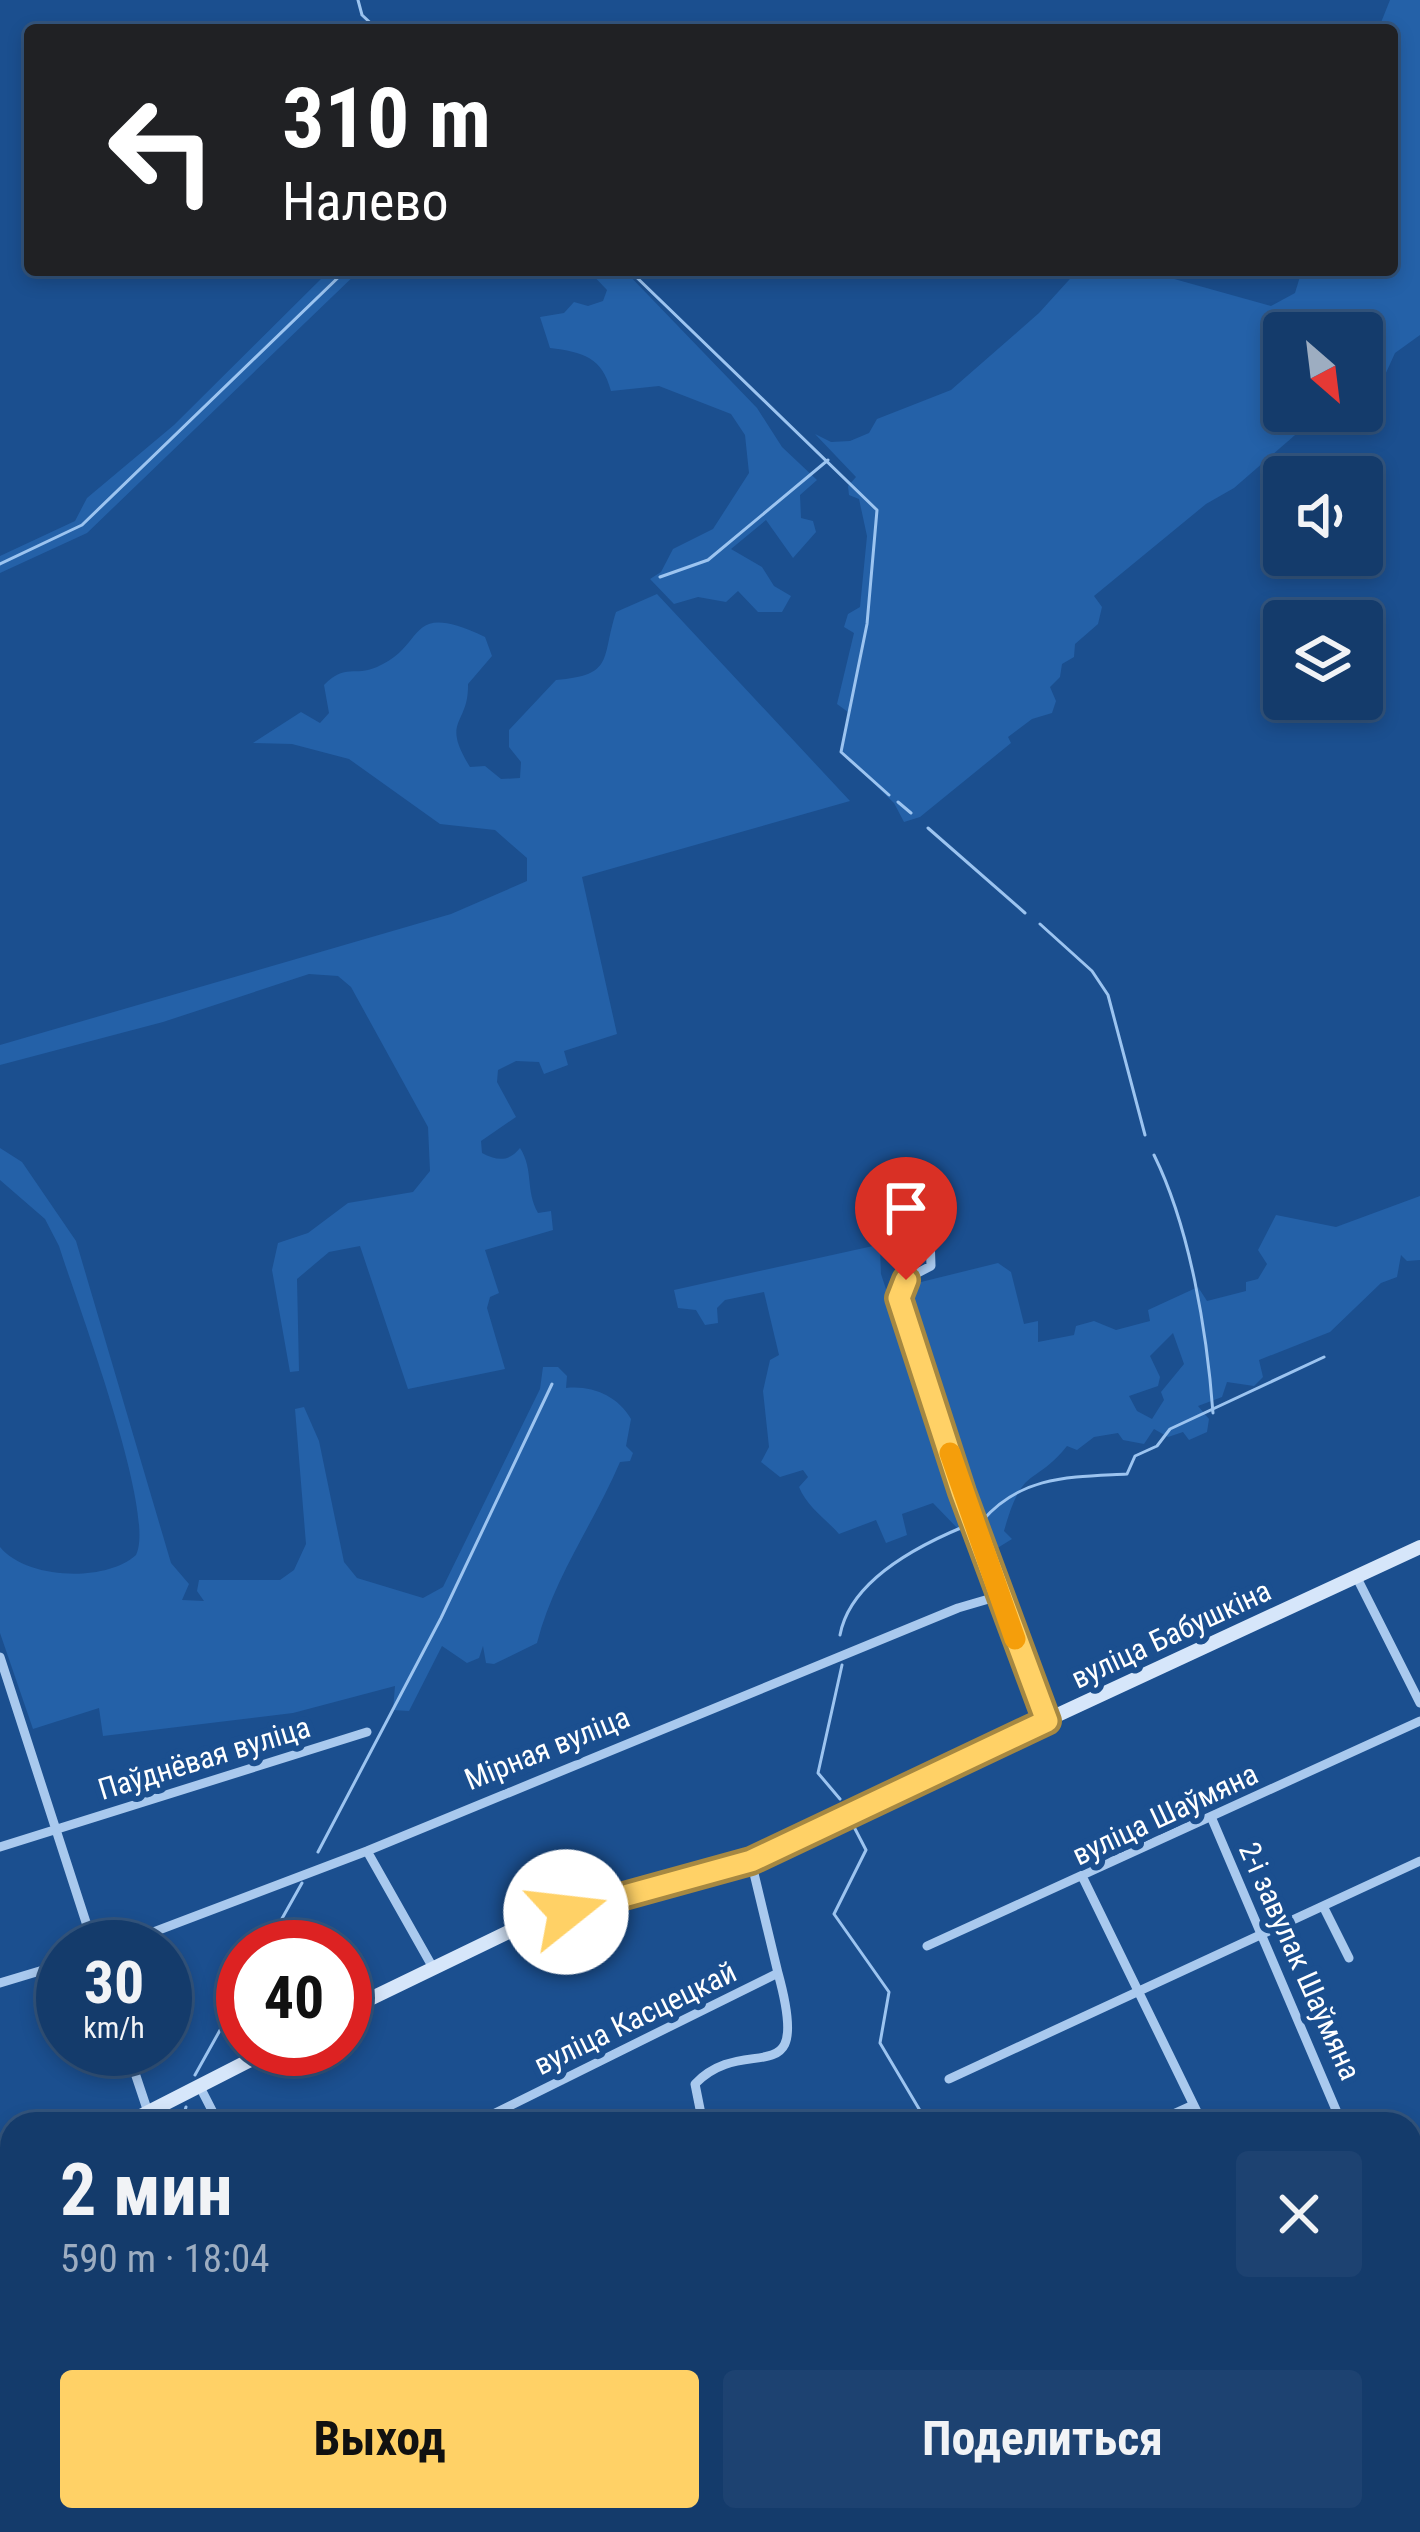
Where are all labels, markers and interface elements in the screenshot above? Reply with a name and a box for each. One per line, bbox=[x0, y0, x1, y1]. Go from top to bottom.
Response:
text: 310 m bbox=[282, 69, 491, 168]
icon: left bbox=[84, 72, 240, 228]
text: Налево bbox=[282, 170, 449, 233]
north arrow bbox=[1263, 312, 1383, 432]
map controls bbox=[1263, 312, 1383, 720]
button: sound bbox=[1263, 456, 1383, 576]
button: layers bbox=[1263, 600, 1383, 720]
pin bbox=[855, 1157, 957, 1280]
icon: arrive bbox=[873, 1175, 939, 1241]
street label: вуліца Бабушкіна bbox=[1066, 1573, 1276, 1695]
street label: Мірная вуліца bbox=[460, 1699, 634, 1797]
street label: Паўднёвая вуліца bbox=[94, 1709, 314, 1807]
street label: вуліца Шаўмяна bbox=[1067, 1756, 1263, 1872]
street label: 2-і завулак Шаўмяна bbox=[1232, 1837, 1368, 2085]
position arrow bbox=[503, 1849, 629, 1975]
speed limit sign: 40 bbox=[216, 1920, 372, 2076]
text: 30 bbox=[84, 1947, 144, 2018]
street label: вуліца Касцецкай bbox=[528, 1954, 742, 2082]
text: km/h bbox=[83, 2010, 145, 2045]
text: 2 мин bbox=[60, 2148, 233, 2233]
button: close bbox=[1236, 2151, 1362, 2277]
text: 590 m · 18:04 bbox=[60, 2236, 270, 2282]
button: Выход bbox=[60, 2370, 699, 2508]
button: Поделиться bbox=[723, 2370, 1362, 2508]

